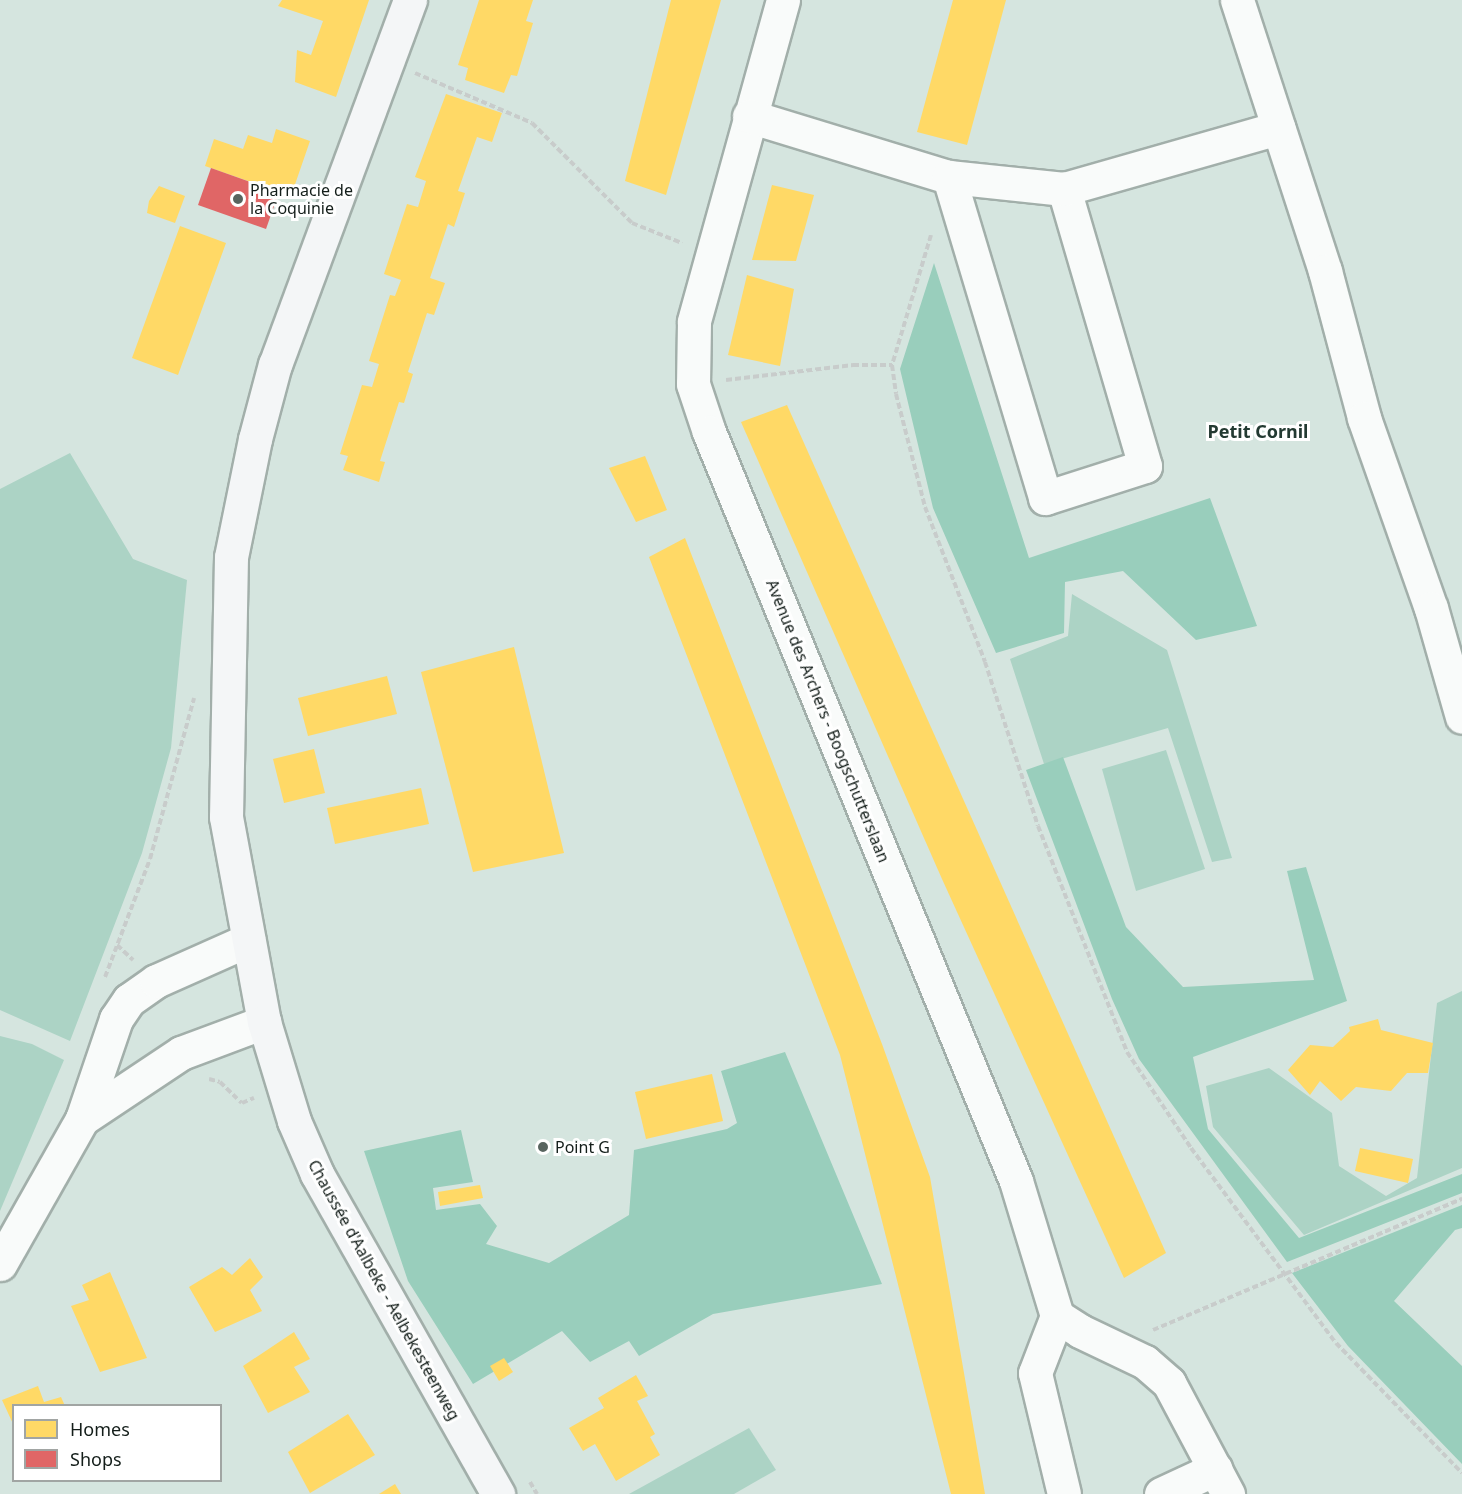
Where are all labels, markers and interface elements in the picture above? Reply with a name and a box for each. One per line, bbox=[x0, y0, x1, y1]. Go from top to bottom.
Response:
place label: Pharmacie de la Coquinie bbox=[250, 180, 353, 218]
marker: Pharmacie de la Coquinie bbox=[231, 192, 245, 206]
district label: Petit Cornil bbox=[1208, 420, 1308, 442]
street label: Avenue des Archers - Boogschutterslaan bbox=[762, 577, 894, 865]
place label: Point G bbox=[555, 1137, 610, 1157]
marker: Point G bbox=[536, 1140, 550, 1154]
street label: Chaussée d'Aalbeke - Aelbekesteenweg bbox=[304, 1157, 464, 1423]
legend bbox=[12, 1404, 222, 1482]
text: Homes bbox=[70, 1417, 130, 1441]
text: Shops bbox=[70, 1447, 122, 1471]

